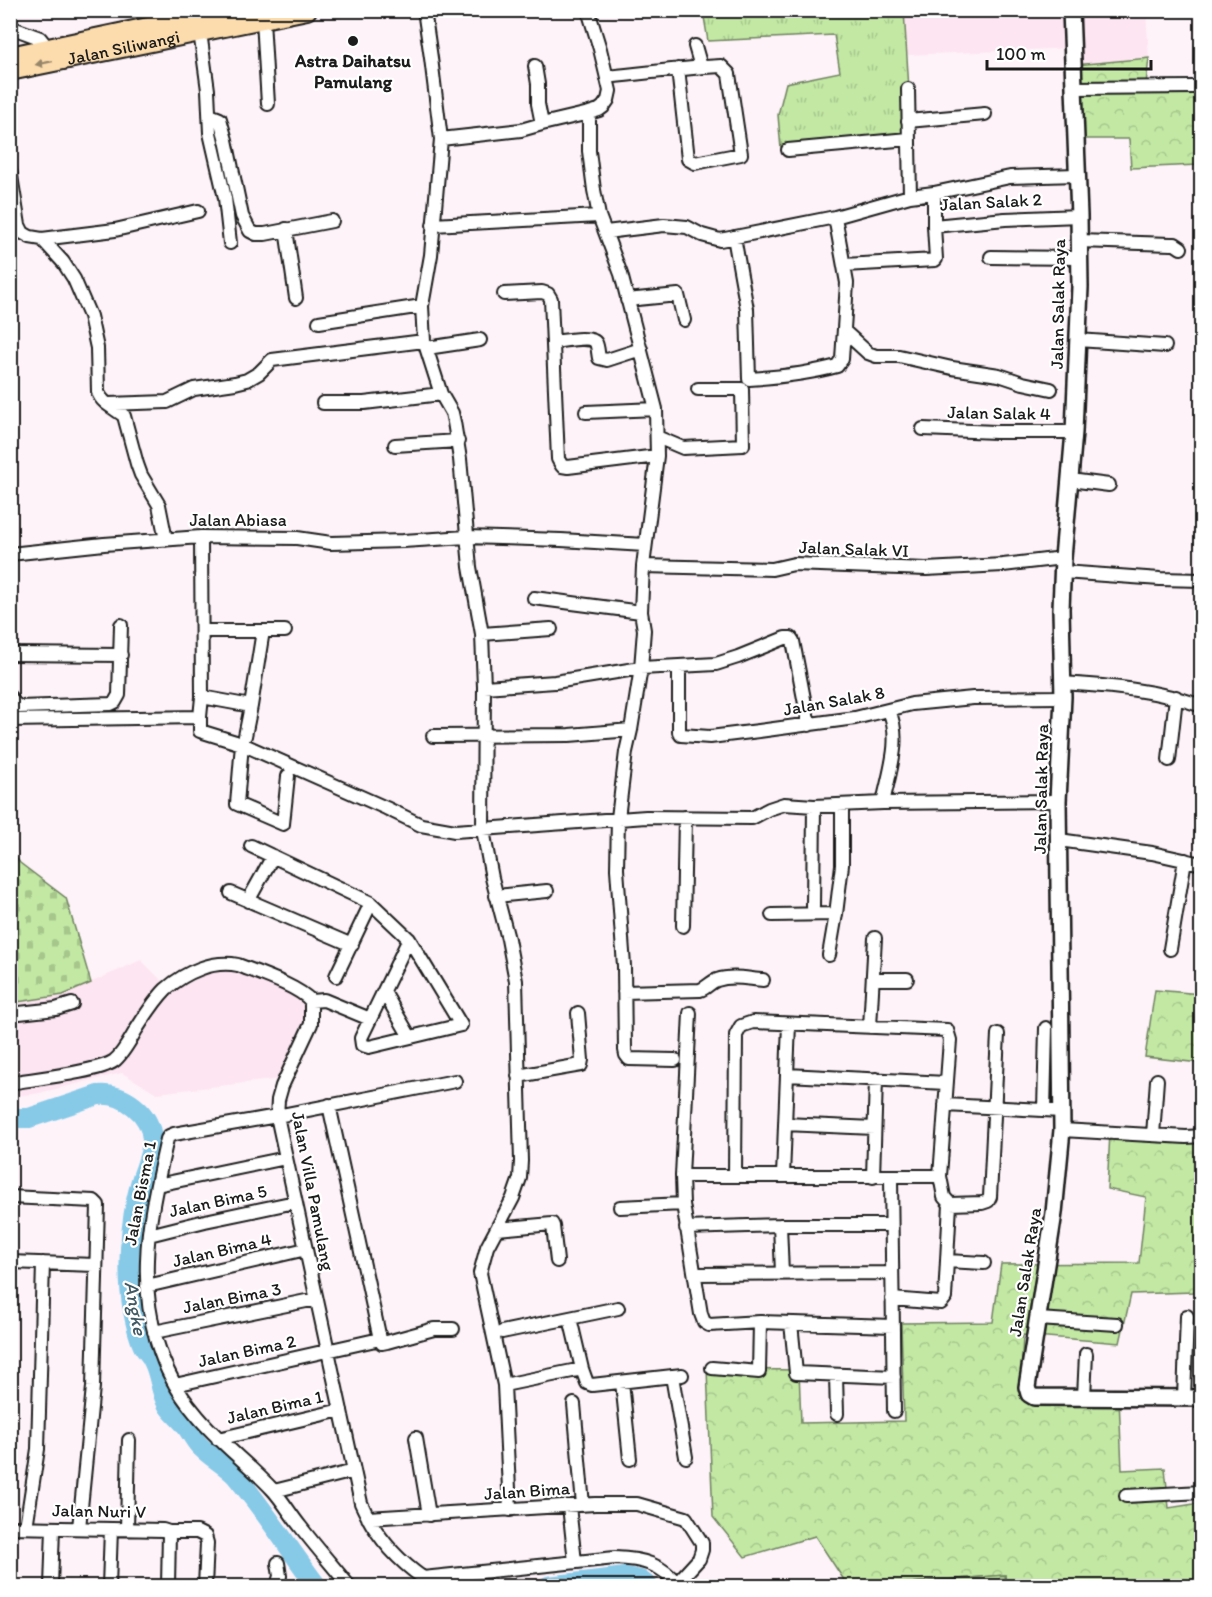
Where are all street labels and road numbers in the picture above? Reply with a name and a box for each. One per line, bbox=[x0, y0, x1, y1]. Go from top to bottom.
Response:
street label: Jalan Siliwangi bbox=[65, 25, 182, 70]
street label: Jalan Salak 2 bbox=[939, 188, 1043, 216]
street label: Jalan Salak Raya bbox=[1046, 238, 1070, 369]
street label: Jalan Salak 4 bbox=[947, 401, 1051, 425]
street label: Jalan Abiasa bbox=[189, 509, 287, 531]
street label: Jalan Salak VI bbox=[799, 536, 909, 562]
street label: Jalan Salak 8 bbox=[782, 681, 887, 721]
street label: Jalan Salak Raya bbox=[1029, 723, 1053, 854]
street label: Jalan Villa Pamulang bbox=[287, 1109, 339, 1273]
street label: Jalan Bisma 1 bbox=[119, 1139, 161, 1247]
street label: Jalan Bima 5 bbox=[167, 1180, 269, 1222]
street label: Jalan Salak Raya bbox=[1004, 1205, 1046, 1338]
street label: Jalan Bima 4 bbox=[170, 1228, 274, 1272]
street label: Jalan Bima 3 bbox=[181, 1278, 283, 1318]
street label: Jalan Bima 2 bbox=[196, 1330, 298, 1372]
street label: Jalan Bima 1 bbox=[225, 1385, 325, 1429]
street label: Jalan Bima bbox=[483, 1477, 571, 1505]
street label: Jalan Nuri V bbox=[52, 1499, 147, 1523]

